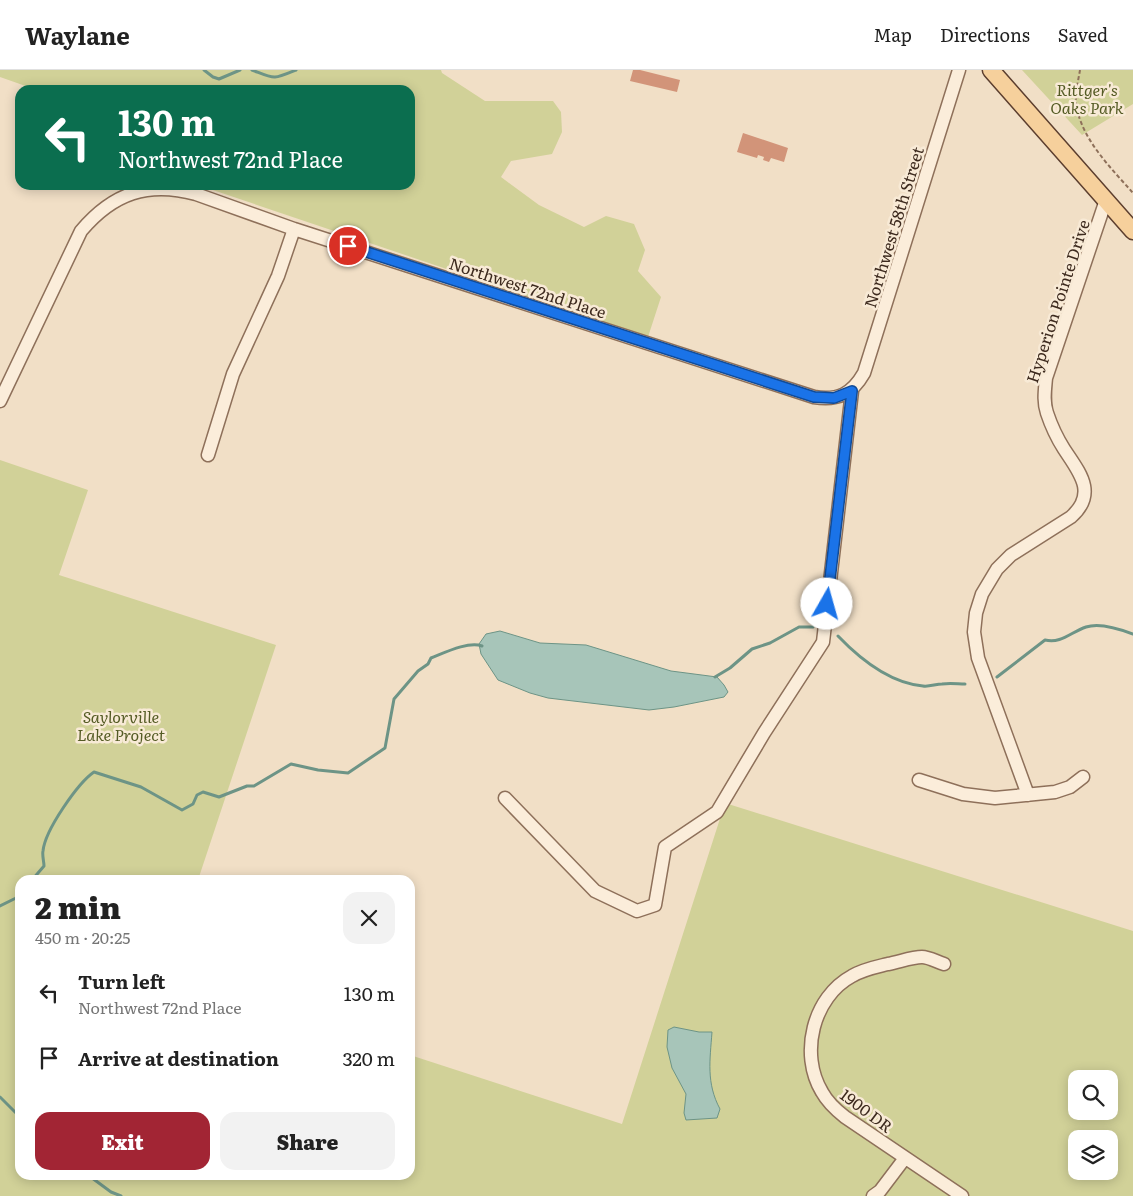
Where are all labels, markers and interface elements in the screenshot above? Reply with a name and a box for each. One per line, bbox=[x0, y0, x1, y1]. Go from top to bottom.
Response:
text: Waylane bbox=[25, 17, 130, 52]
text: Map bbox=[874, 21, 912, 48]
text: Directions bbox=[940, 21, 1030, 48]
text: Saved bbox=[1058, 21, 1108, 48]
park label: Rittger's Oaks Park bbox=[1050, 77, 1124, 119]
text: 130 m bbox=[118, 95, 215, 147]
icon: left bbox=[35, 105, 100, 170]
text: Northwest 72nd Place bbox=[118, 142, 343, 175]
street label: Northwest 58th Street bbox=[857, 143, 929, 310]
street label: Hyperion Pointe Drive bbox=[1019, 216, 1095, 386]
pin bbox=[327, 225, 369, 267]
icon: arrive bbox=[334, 232, 362, 260]
street label: Northwest 72nd Place bbox=[447, 250, 609, 324]
position arrow bbox=[800, 577, 852, 629]
park label: Saylorville Lake Project bbox=[77, 704, 166, 746]
text: 2 min bbox=[35, 884, 121, 928]
button: close bbox=[343, 892, 395, 944]
text: 450 m · 20:25 bbox=[35, 925, 130, 949]
text: Turn left bbox=[78, 967, 165, 995]
icon: left bbox=[35, 979, 63, 1007]
text: 130 m bbox=[344, 979, 395, 1007]
text: Northwest 72nd Place bbox=[78, 995, 242, 1019]
icon: arrive bbox=[35, 1044, 63, 1072]
text: Arrive at destination bbox=[78, 1044, 279, 1072]
text: 320 m bbox=[342, 1044, 395, 1072]
map controls bbox=[1068, 1070, 1118, 1180]
button: search bbox=[1068, 1070, 1118, 1120]
street label: 1900 DR bbox=[836, 1082, 899, 1138]
button: Exit bbox=[35, 1112, 210, 1170]
button: Share bbox=[220, 1112, 395, 1170]
button: layers bbox=[1068, 1130, 1118, 1180]

